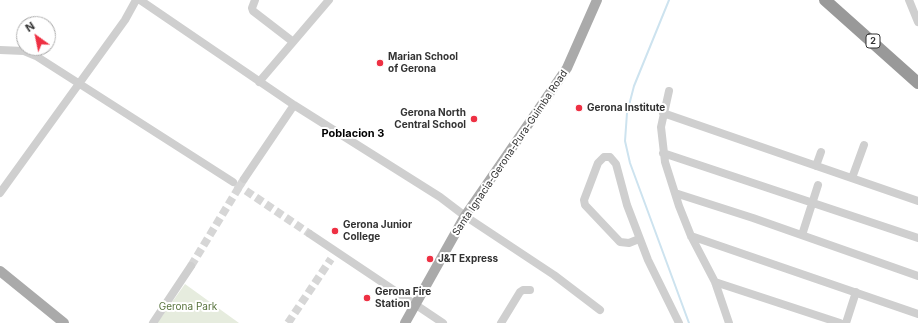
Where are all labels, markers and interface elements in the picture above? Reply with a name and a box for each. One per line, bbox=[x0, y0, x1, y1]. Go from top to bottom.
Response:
north arrow bbox=[16, 16, 56, 56]
text: N bbox=[23, 19, 37, 35]
road number: 2 bbox=[866, 34, 880, 48]
place label: Marian School of Gerona bbox=[388, 51, 458, 74]
marker: Marian School of Gerona bbox=[375, 58, 385, 68]
street label: Santa Ignacia-Gerona-Pura-Guimba Road bbox=[450, 68, 570, 238]
place label: Gerona Institute bbox=[587, 102, 665, 114]
marker: Gerona Institute bbox=[574, 103, 584, 113]
place label: Gerona North Central School bbox=[394, 107, 466, 130]
marker: Gerona North Central School bbox=[469, 114, 479, 124]
district label: Poblacion 3 bbox=[322, 127, 384, 141]
place label: Gerona Junior College bbox=[343, 219, 412, 242]
marker: Gerona Junior College bbox=[330, 226, 340, 236]
place label: J&T Express bbox=[438, 253, 498, 265]
marker: J&T Express bbox=[425, 254, 435, 264]
place label: Gerona Fire Station bbox=[375, 286, 431, 310]
marker: Gerona Fire Station bbox=[362, 293, 372, 303]
park label: Gerona Park bbox=[159, 301, 217, 313]

